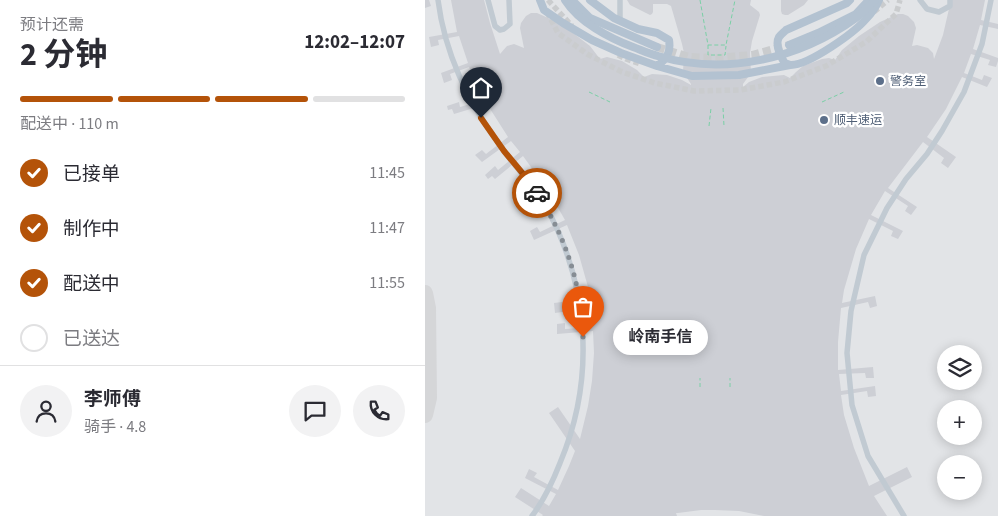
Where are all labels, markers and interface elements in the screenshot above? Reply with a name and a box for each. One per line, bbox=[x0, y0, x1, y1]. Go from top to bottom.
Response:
text: 预计还需 bbox=[20, 14, 84, 36]
text: 12:02–12:07 bbox=[304, 29, 405, 56]
text: 2 分钟 bbox=[20, 32, 107, 78]
pin bbox=[460, 67, 502, 118]
place label: 警务室 bbox=[890, 73, 926, 90]
icon: home bbox=[467, 74, 495, 102]
marker: 警务室 bbox=[874, 75, 886, 87]
place label: 顺丰速运 bbox=[834, 112, 882, 129]
text: 配送中 · 110 m bbox=[20, 113, 119, 135]
marker: 顺丰速运 bbox=[818, 114, 830, 126]
icon: check bbox=[20, 159, 48, 187]
text: 已接单 bbox=[63, 161, 120, 188]
text: 11:45 bbox=[369, 162, 405, 184]
courier bbox=[512, 168, 562, 218]
icon: car bbox=[523, 179, 551, 207]
icon: check bbox=[20, 214, 48, 242]
text: 制作中 bbox=[63, 216, 120, 243]
text: 11:47 bbox=[369, 217, 405, 239]
icon: check bbox=[20, 269, 48, 297]
text: 配送中 bbox=[63, 271, 120, 298]
text: 11:55 bbox=[369, 272, 405, 294]
pin bbox=[562, 286, 604, 337]
icon: bag bbox=[569, 293, 597, 321]
callout: 岭南手信 bbox=[613, 320, 708, 354]
text: 已送达 bbox=[63, 326, 120, 353]
text: 岭南手信 bbox=[628, 326, 693, 348]
map controls bbox=[937, 345, 982, 500]
button: layers bbox=[937, 345, 982, 390]
button: person bbox=[20, 385, 72, 437]
button: chat bbox=[289, 385, 341, 437]
button: phone bbox=[353, 385, 405, 437]
text: 李师傅 bbox=[84, 386, 141, 413]
button: + bbox=[937, 400, 982, 445]
text: 骑手 · 4.8 bbox=[84, 416, 146, 438]
button: − bbox=[937, 455, 982, 500]

